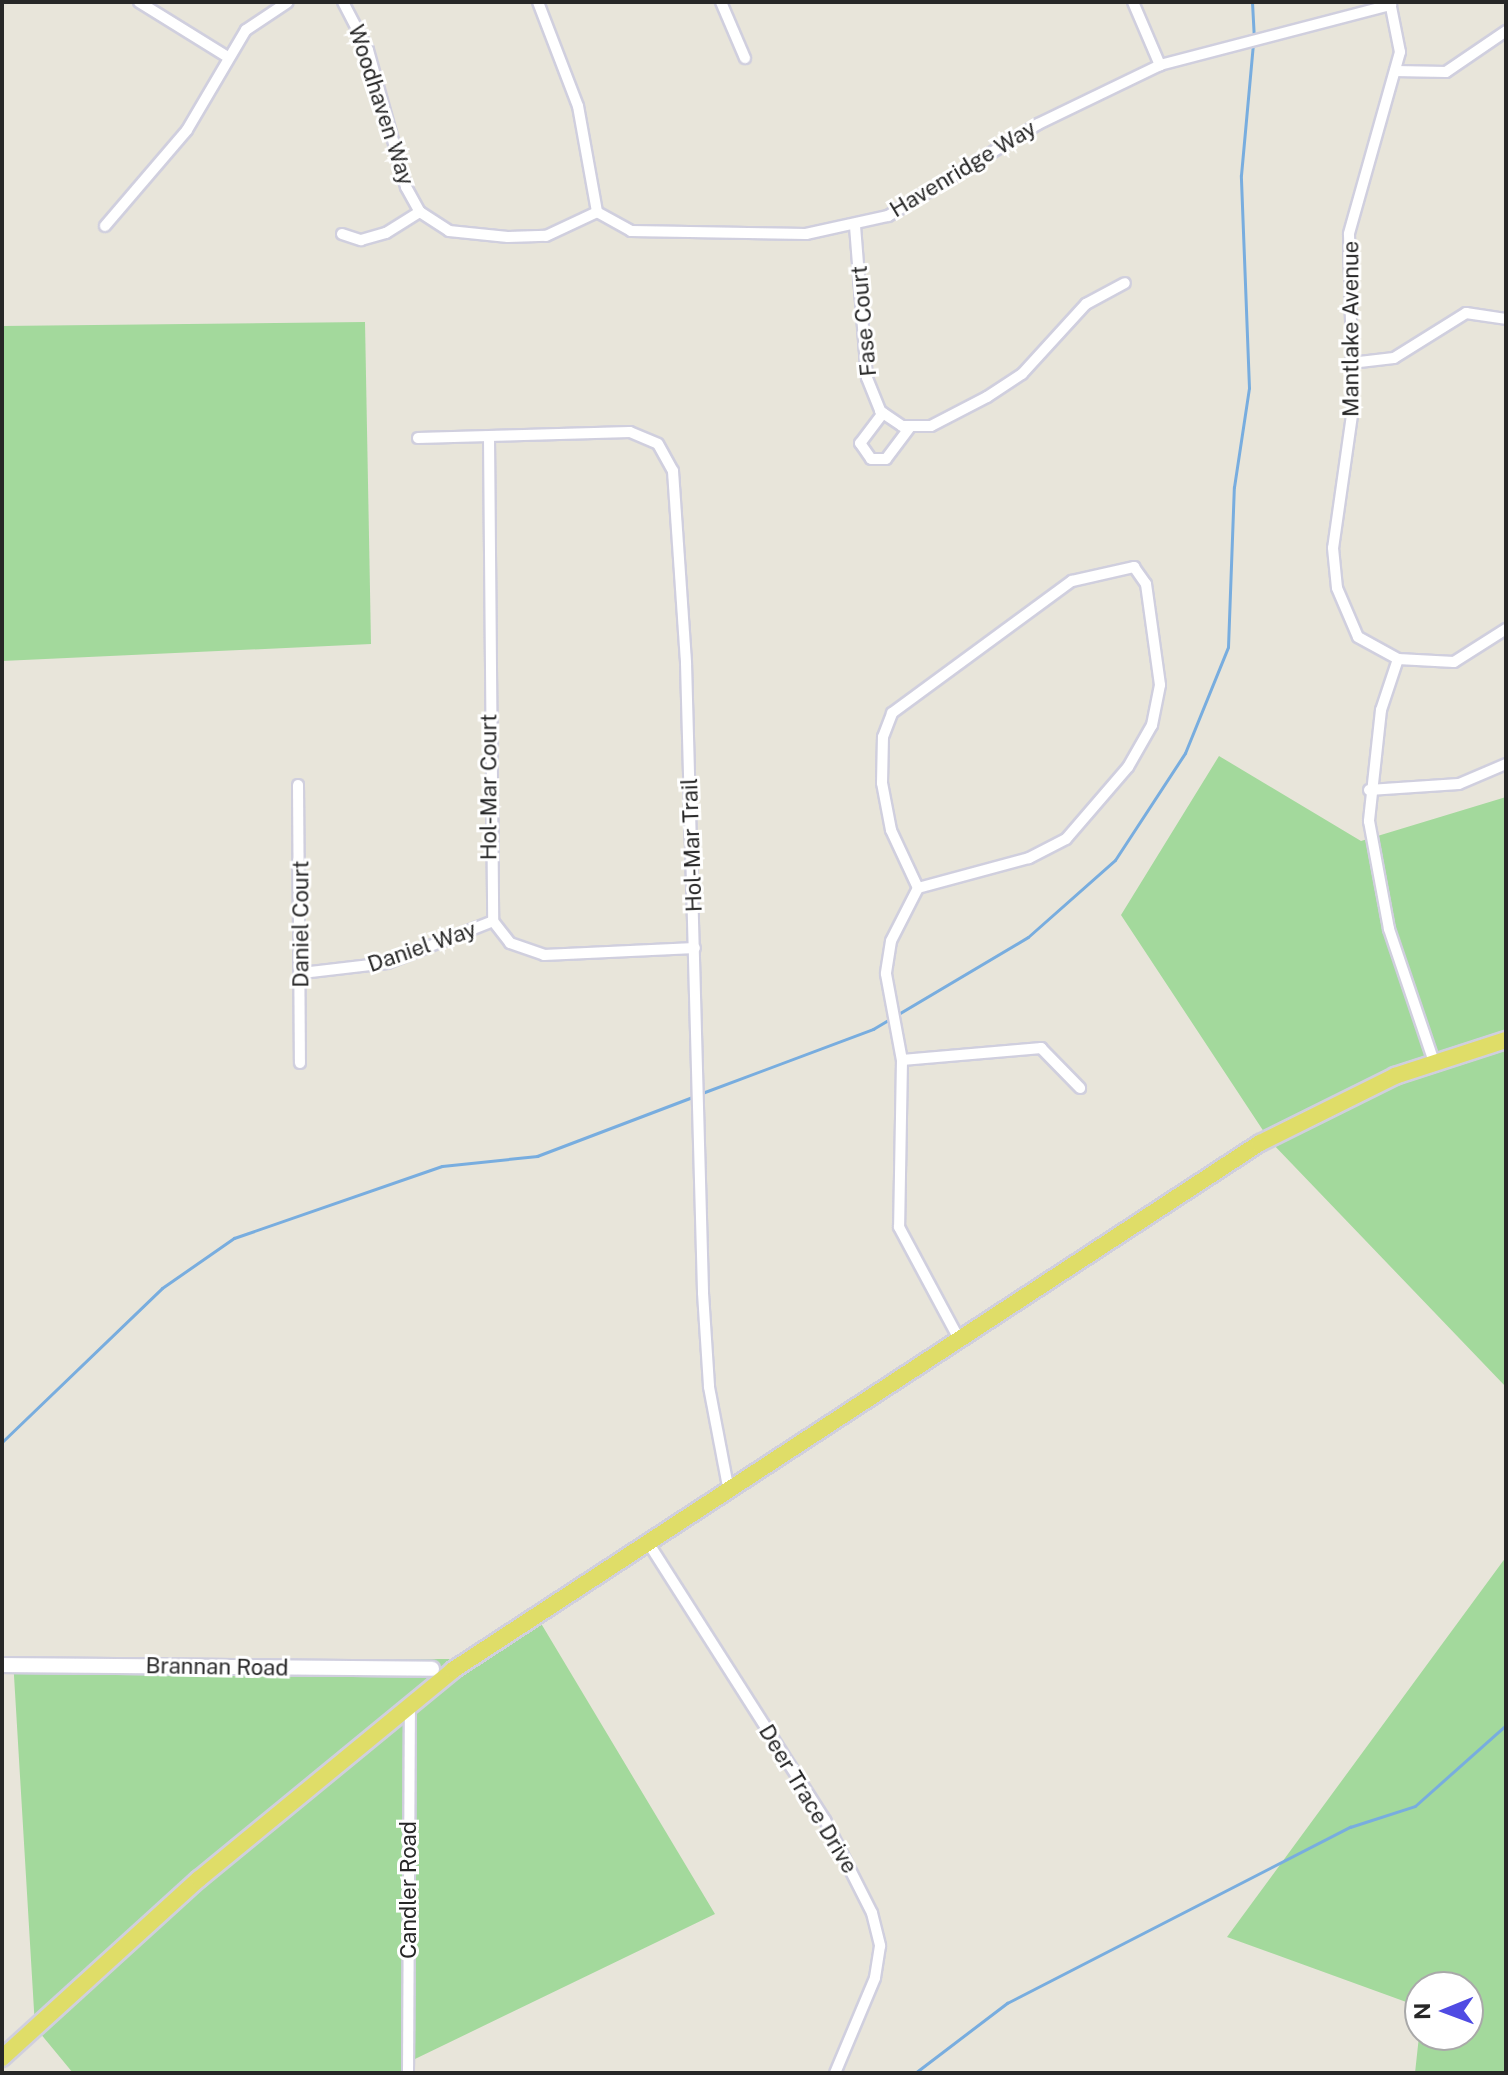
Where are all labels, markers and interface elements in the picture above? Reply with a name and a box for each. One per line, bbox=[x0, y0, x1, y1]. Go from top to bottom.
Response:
street label: Woodhaven Way bbox=[343, 21, 419, 189]
street label: Havenridge Way bbox=[885, 115, 1041, 223]
street label: Mantlake Avenue bbox=[1338, 241, 1364, 417]
street label: Fase Court bbox=[846, 265, 882, 377]
street label: Hol-Mar Court bbox=[476, 714, 502, 860]
street label: Hol-Mar Trail bbox=[676, 777, 708, 913]
street label: Daniel Court bbox=[288, 860, 314, 988]
street label: Daniel Way bbox=[364, 916, 480, 978]
street label: Brannan Road bbox=[145, 1653, 289, 1681]
street label: Deer Trace Drive bbox=[753, 1720, 863, 1878]
street label: Candler Road bbox=[396, 1821, 422, 1959]
north arrow bbox=[1404, 1971, 1484, 2051]
text: N bbox=[1409, 2003, 1435, 2020]

